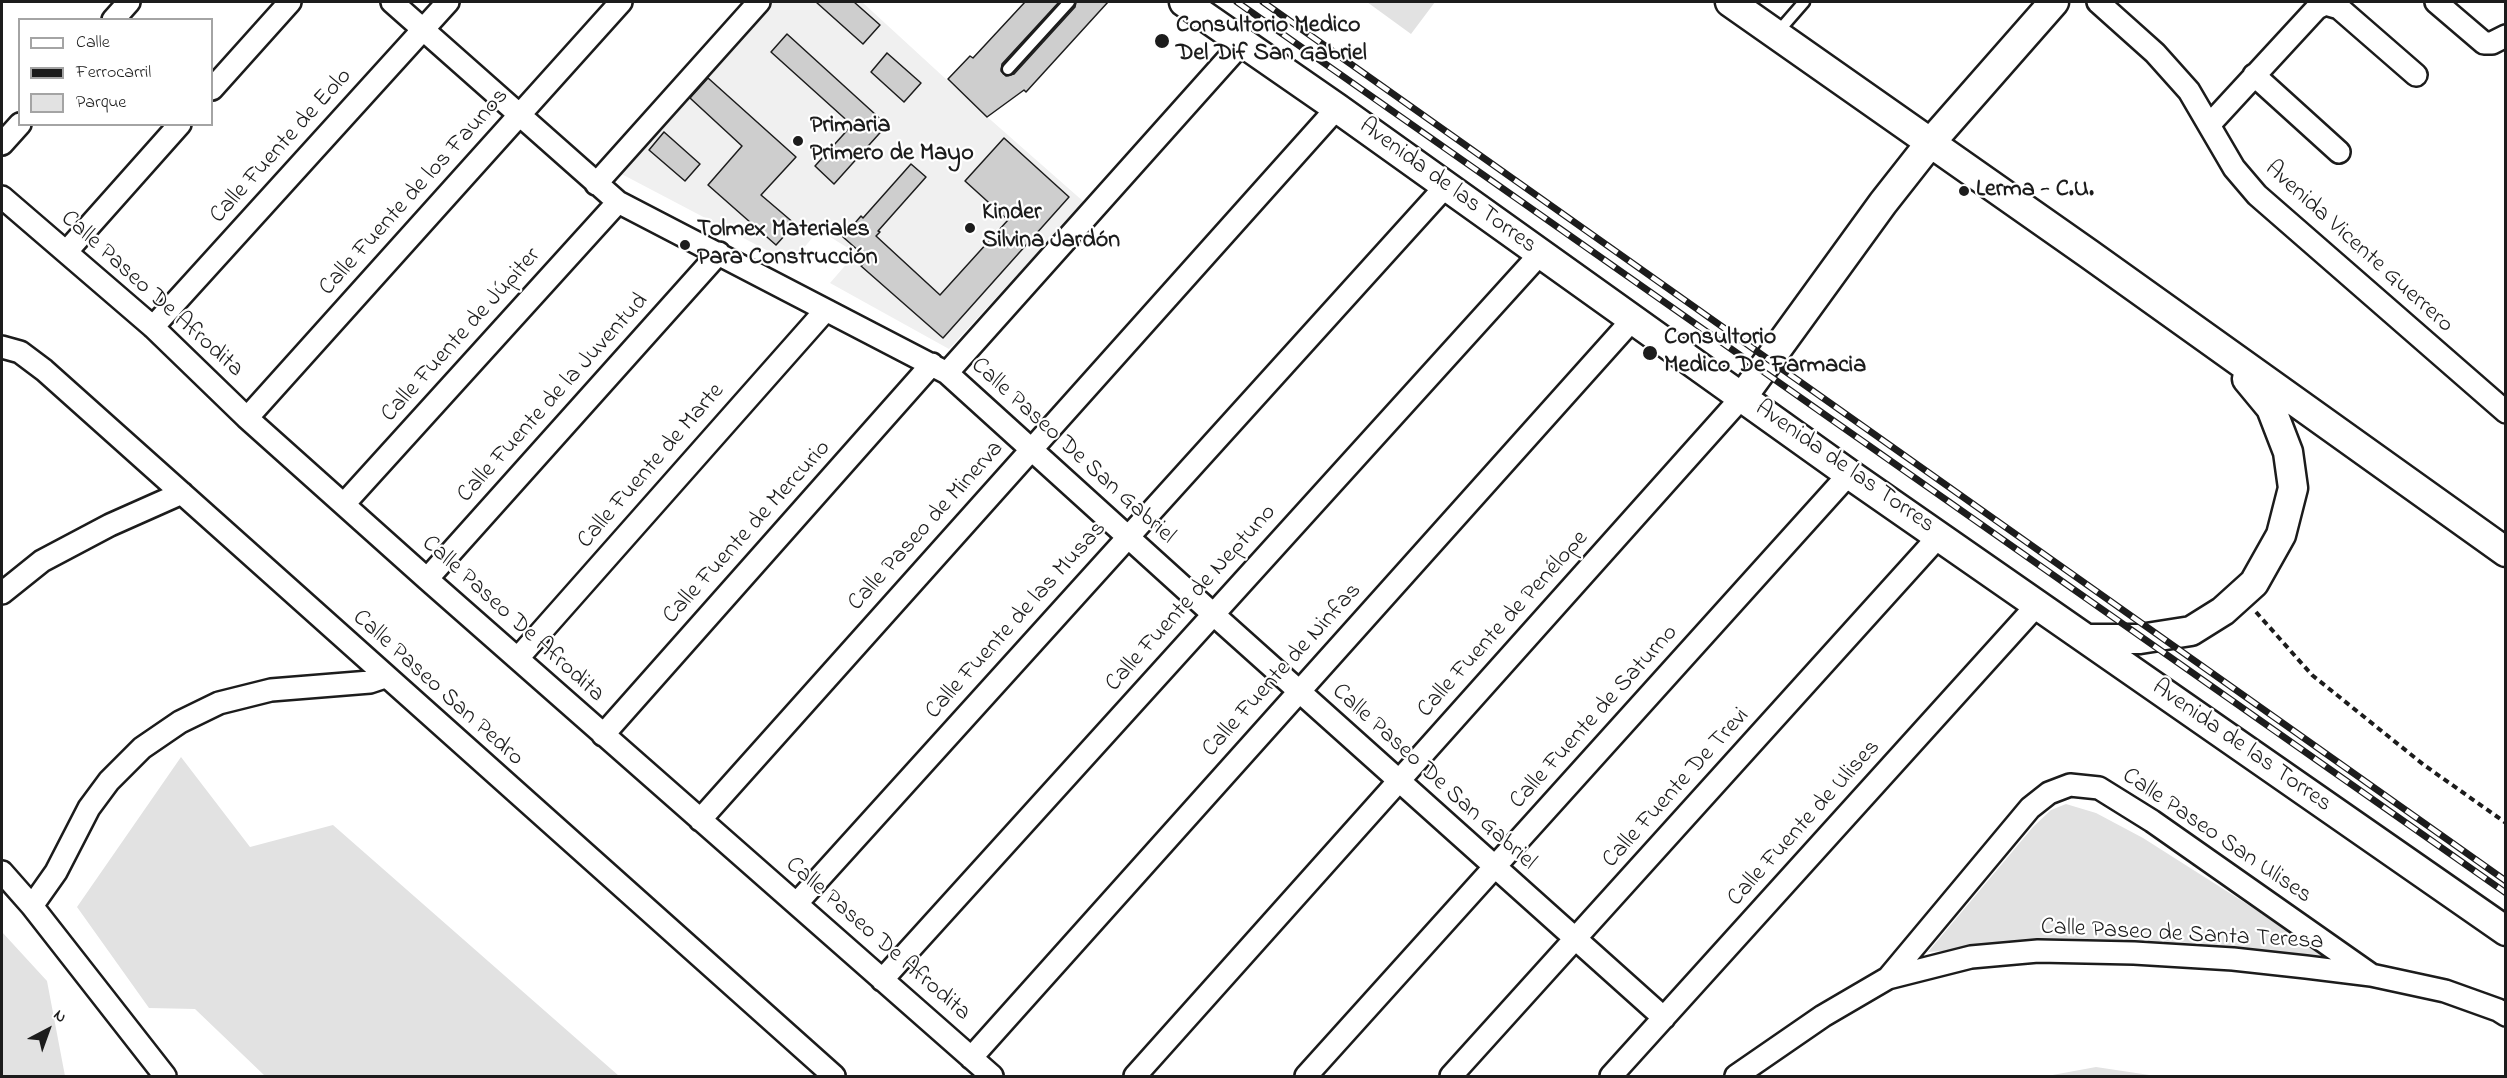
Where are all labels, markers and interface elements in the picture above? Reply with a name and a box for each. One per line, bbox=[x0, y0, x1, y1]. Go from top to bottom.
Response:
place label: Consultorio Medico Del Dif San Gabriel bbox=[1176, 13, 1367, 69]
legend bbox=[18, 18, 213, 126]
text: Calle bbox=[76, 30, 110, 56]
marker: Consultorio Medico Del Dif San Gabriel bbox=[1153, 32, 1171, 50]
text: Ferrocarril bbox=[76, 60, 151, 86]
street label: Calle Fuente de Eolo bbox=[205, 63, 359, 231]
street label: Calle Fuente de los Faunos bbox=[314, 83, 516, 303]
text: Parque bbox=[76, 90, 126, 116]
place label: Primaria Primero de Mayo bbox=[810, 113, 974, 169]
street label: Avenida de las Torres bbox=[1353, 113, 1541, 261]
marker: Primaria Primero de Mayo bbox=[791, 134, 805, 148]
street label: Avenida Vicente Guerrero bbox=[2258, 156, 2458, 340]
place label: Lerma - C.U. bbox=[1976, 177, 2094, 205]
marker: Lerma - C.U. bbox=[1957, 184, 1971, 198]
place label: Kinder Silvina Jardón bbox=[982, 200, 1120, 256]
street label: Calle Paseo De Afrodita bbox=[54, 205, 248, 385]
place label: Tolmex Materiales Para Construcción bbox=[697, 217, 878, 273]
marker: Kinder Silvina Jardón bbox=[963, 221, 977, 235]
marker: Tolmex Materiales Para Construcción bbox=[678, 238, 692, 252]
street label: Calle Fuente de Júpiter bbox=[376, 243, 548, 429]
street label: Calle Fuente de la Juventud bbox=[452, 288, 656, 510]
place label: Consultorio Medico De Farmacia bbox=[1664, 325, 1866, 381]
marker: Consultorio Medico De Farmacia bbox=[1641, 344, 1659, 362]
street label: Calle Paseo De San Gabriel bbox=[964, 352, 1180, 552]
street label: Calle Fuente de Marte bbox=[572, 378, 732, 556]
street label: Avenida de las Torres bbox=[1749, 395, 1939, 541]
street label: Calle Fuente de Mercurio bbox=[658, 435, 838, 631]
street label: Calle Paseo de Minerva bbox=[843, 436, 1011, 618]
street label: Calle Fuente de Neptuno bbox=[1100, 499, 1284, 699]
street label: Calle Fuente de las Musas bbox=[920, 516, 1114, 726]
street label: Calle Fuente de Penélope bbox=[1412, 525, 1596, 725]
street label: Calle Paseo De Afrodita bbox=[415, 530, 609, 710]
street label: Calle Fuente de Ninfas bbox=[1197, 578, 1369, 764]
street label: Calle Paseo San Pedro bbox=[345, 604, 529, 774]
street label: Calle Fuente de Saturno bbox=[1505, 620, 1685, 816]
street label: Avenida de las Torres bbox=[2146, 674, 2336, 820]
street label: Calle Paseo De San Gabriel bbox=[1325, 678, 1541, 878]
street label: Calle Fuente De Trevi bbox=[1597, 703, 1757, 875]
street label: Calle Fuente de Ulises bbox=[1722, 735, 1888, 913]
street label: Calle Paseo San Ulises bbox=[2116, 763, 2316, 911]
street label: Calle Paseo De Afrodita bbox=[778, 852, 976, 1028]
street label: Calle Paseo de Santa Teresa bbox=[2040, 914, 2324, 958]
north arrow bbox=[18, 1000, 78, 1060]
text: N bbox=[48, 1004, 72, 1029]

